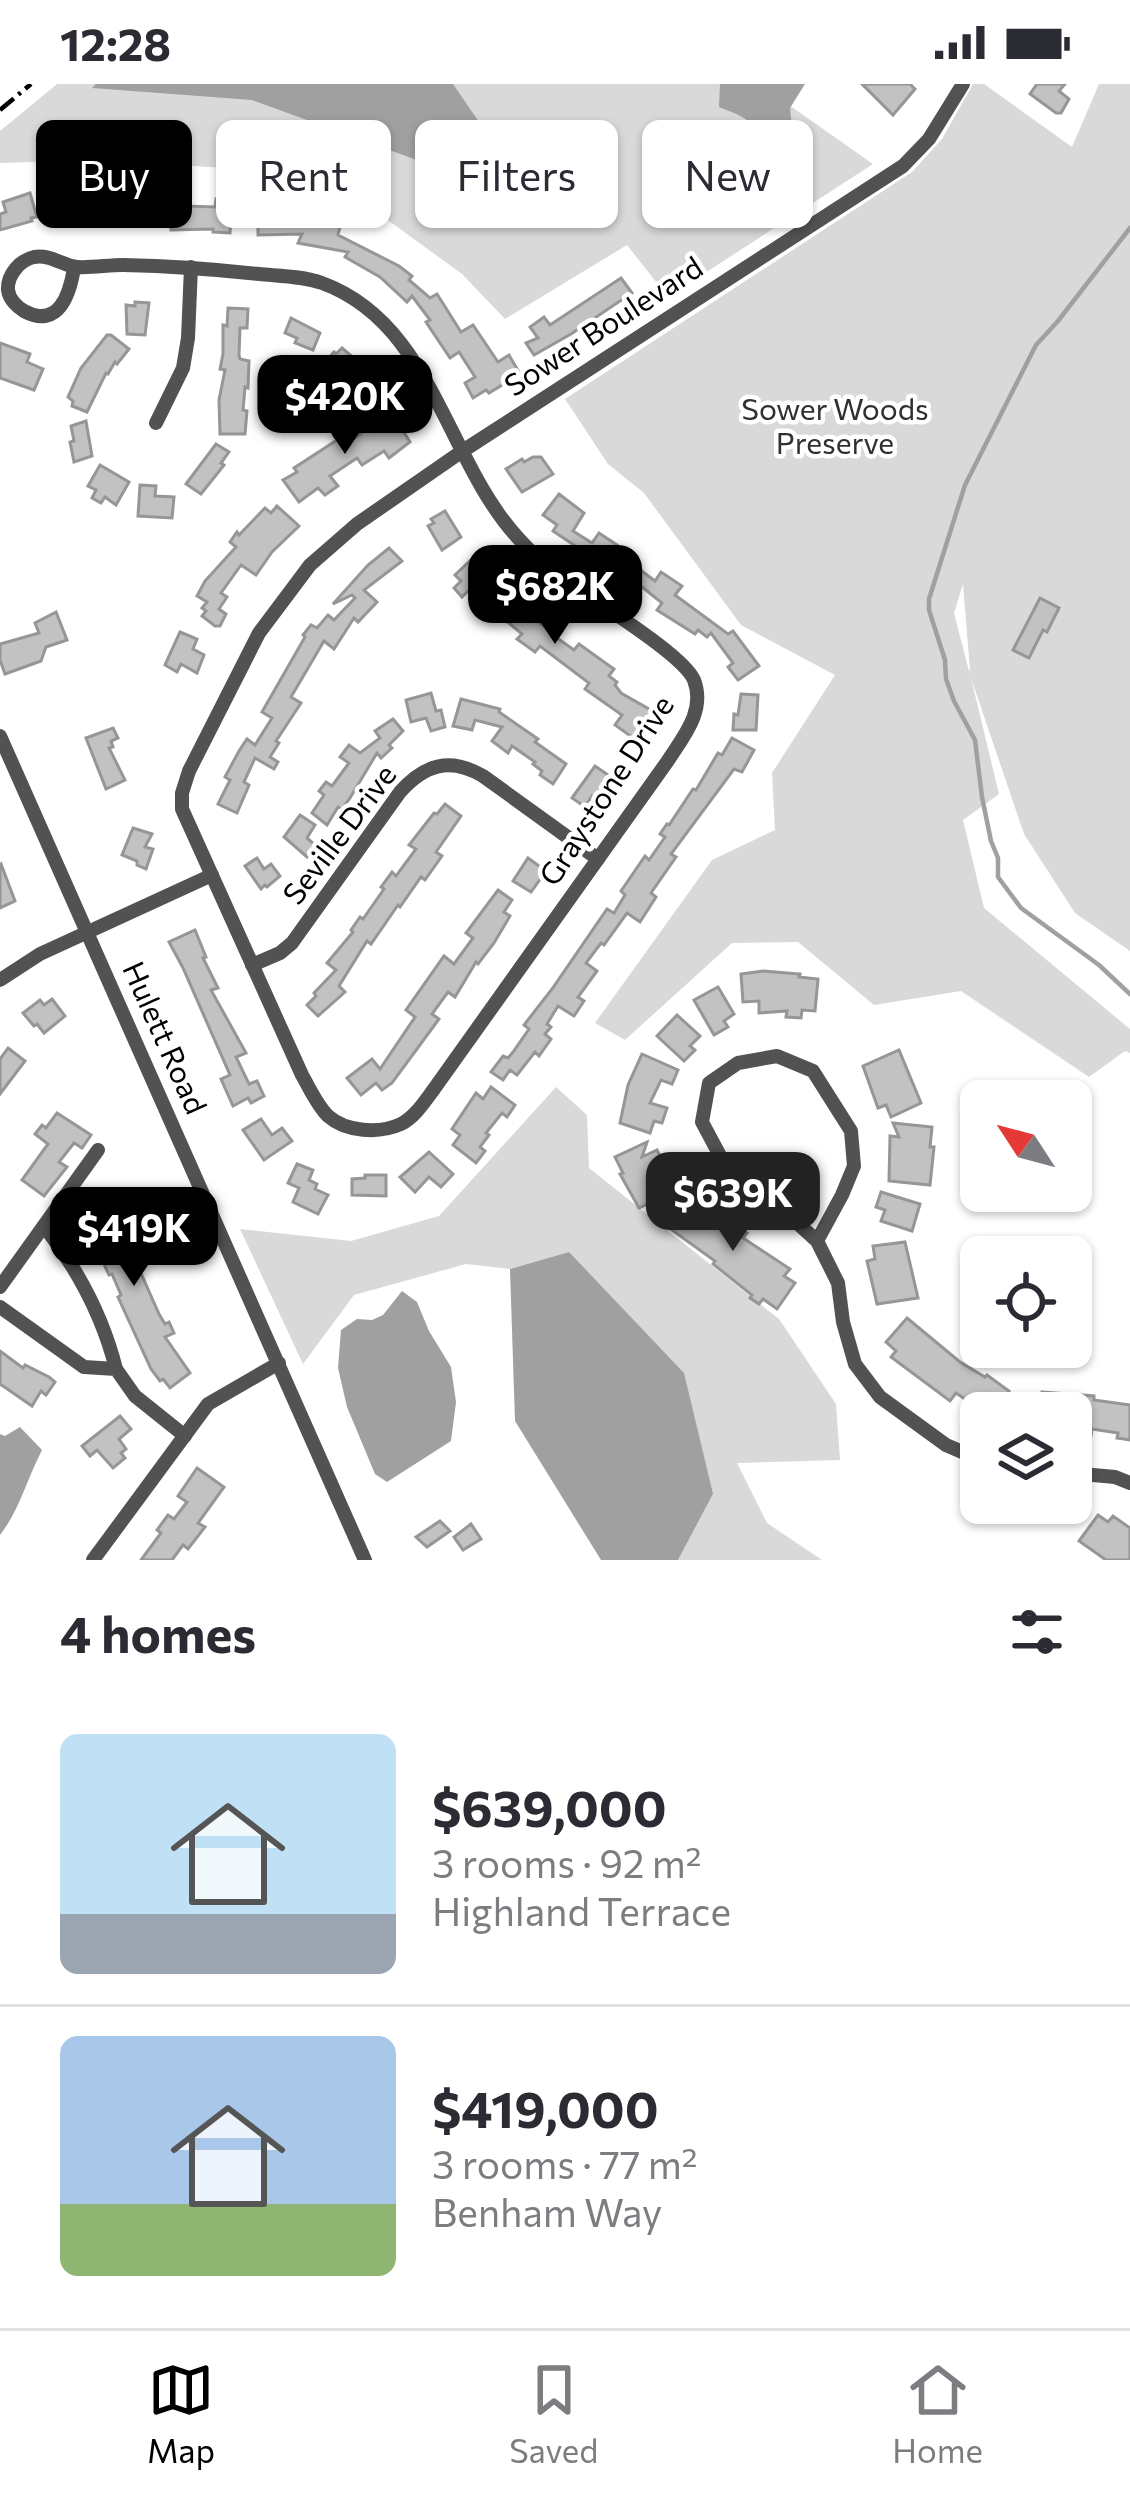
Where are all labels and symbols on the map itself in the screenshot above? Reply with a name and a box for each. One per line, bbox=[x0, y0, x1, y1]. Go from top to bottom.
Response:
street label: Sower Boulevard bbox=[497, 247, 709, 403]
pin: $420K bbox=[261, 355, 429, 457]
park label: Sower Woods Preserve bbox=[741, 389, 929, 460]
pin: $682K bbox=[471, 545, 639, 647]
street label: Graystone Drive bbox=[530, 688, 680, 892]
street label: Seville Drive bbox=[273, 756, 403, 911]
street label: Hulett Road bbox=[116, 955, 216, 1119]
north arrow bbox=[960, 1080, 1092, 1212]
pin: $639K bbox=[649, 1152, 817, 1254]
pin: $419K bbox=[50, 1187, 218, 1289]

